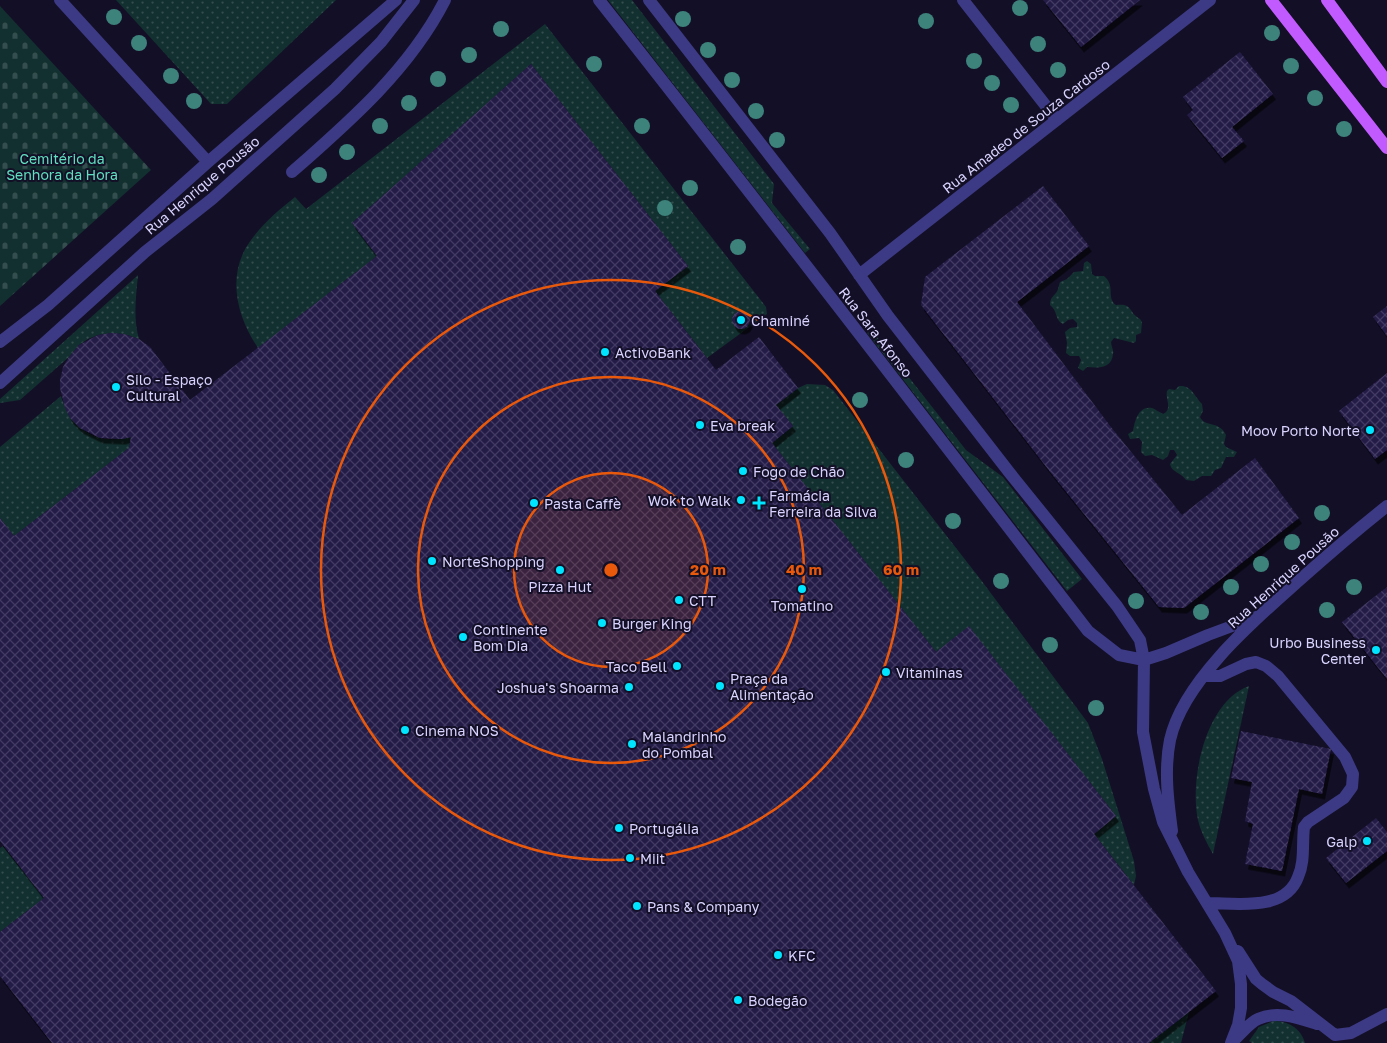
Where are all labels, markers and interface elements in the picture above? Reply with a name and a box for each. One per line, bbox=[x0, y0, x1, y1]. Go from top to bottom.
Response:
street label: Rua Amadeo de Souza Cardoso bbox=[939, 55, 1113, 197]
street label: Rua Henrique Pousão bbox=[141, 132, 263, 238]
park label: Cemitério da Senhora da Hora bbox=[6, 150, 118, 183]
street label: Rua Sara Afonso bbox=[836, 284, 916, 380]
place label: Chaminé bbox=[751, 312, 810, 329]
marker: Chaminé bbox=[735, 314, 747, 326]
place label: ActivoBank bbox=[615, 344, 691, 361]
marker: ActivoBank bbox=[599, 346, 611, 358]
place label: Silo - Espaço Cultural bbox=[126, 371, 212, 404]
marker: Silo - Espaço Cultural bbox=[110, 381, 122, 393]
place label: Eva break bbox=[710, 417, 775, 434]
marker: Eva break bbox=[694, 419, 706, 431]
place label: Moov Porto Norte bbox=[1241, 422, 1360, 439]
marker: Moov Porto Norte bbox=[1364, 424, 1376, 436]
place label: Fogo de Chão bbox=[753, 463, 845, 480]
marker: Fogo de Chão bbox=[737, 465, 749, 477]
place label: Farmácia Ferreira da Silva bbox=[769, 487, 877, 520]
place label: Wok to Walk bbox=[648, 492, 731, 509]
marker: Wok to Walk bbox=[735, 494, 747, 506]
place label: Pasta Caffè bbox=[544, 495, 621, 512]
marker: Pasta Caffè bbox=[528, 497, 540, 509]
marker: Farmácia Ferreira da Silva bbox=[753, 497, 765, 509]
street label: Rua Henrique Pousão bbox=[1224, 522, 1342, 632]
place label: NorteShopping bbox=[442, 553, 545, 570]
marker: NorteShopping bbox=[426, 555, 438, 567]
text: 20 m bbox=[690, 560, 726, 578]
text: 40 m bbox=[786, 560, 822, 578]
text: 60 m bbox=[883, 560, 919, 578]
centre of rings bbox=[602, 561, 620, 579]
marker: Pizza Hut bbox=[554, 564, 566, 576]
place label: Pizza Hut bbox=[528, 578, 592, 595]
marker: Tomatino bbox=[796, 583, 808, 595]
place label: CTT bbox=[689, 592, 716, 609]
marker: CTT bbox=[673, 594, 685, 606]
place label: Tomatino bbox=[771, 597, 833, 614]
place label: Burger King bbox=[612, 615, 692, 632]
marker: Burger King bbox=[596, 617, 608, 629]
place label: Continente Bom Dia bbox=[473, 621, 548, 654]
marker: Continente Bom Dia bbox=[457, 631, 469, 643]
place label: Urbo Business Center bbox=[1269, 634, 1367, 667]
marker: Urbo Business Center bbox=[1370, 644, 1382, 656]
place label: Taco Bell bbox=[606, 658, 667, 675]
marker: Taco Bell bbox=[671, 660, 683, 672]
place label: Vitaminas bbox=[896, 664, 963, 681]
marker: Vitaminas bbox=[880, 666, 892, 678]
place label: Praça da Alimentação bbox=[730, 670, 814, 703]
place label: Joshua's Shoarma bbox=[497, 679, 619, 696]
marker: Praça da Alimentação bbox=[714, 680, 726, 692]
marker: Joshua's Shoarma bbox=[623, 681, 635, 693]
place label: Cinema NOS bbox=[415, 722, 499, 739]
marker: Cinema NOS bbox=[399, 724, 411, 736]
place label: Malandrinho do Pombal bbox=[642, 728, 726, 761]
marker: Malandrinho do Pombal bbox=[626, 738, 638, 750]
place label: Portugália bbox=[629, 820, 699, 837]
marker: Portugália bbox=[613, 822, 625, 834]
place label: Galp bbox=[1326, 833, 1357, 850]
marker: Galp bbox=[1361, 835, 1373, 847]
place label: Miit bbox=[640, 850, 665, 867]
marker: Miit bbox=[624, 852, 636, 864]
place label: Pans & Company bbox=[647, 898, 760, 915]
marker: Pans & Company bbox=[631, 900, 643, 912]
place label: KFC bbox=[788, 947, 815, 964]
marker: KFC bbox=[772, 949, 784, 961]
place label: Bodegão bbox=[748, 992, 807, 1009]
marker: Bodegão bbox=[732, 994, 744, 1006]

